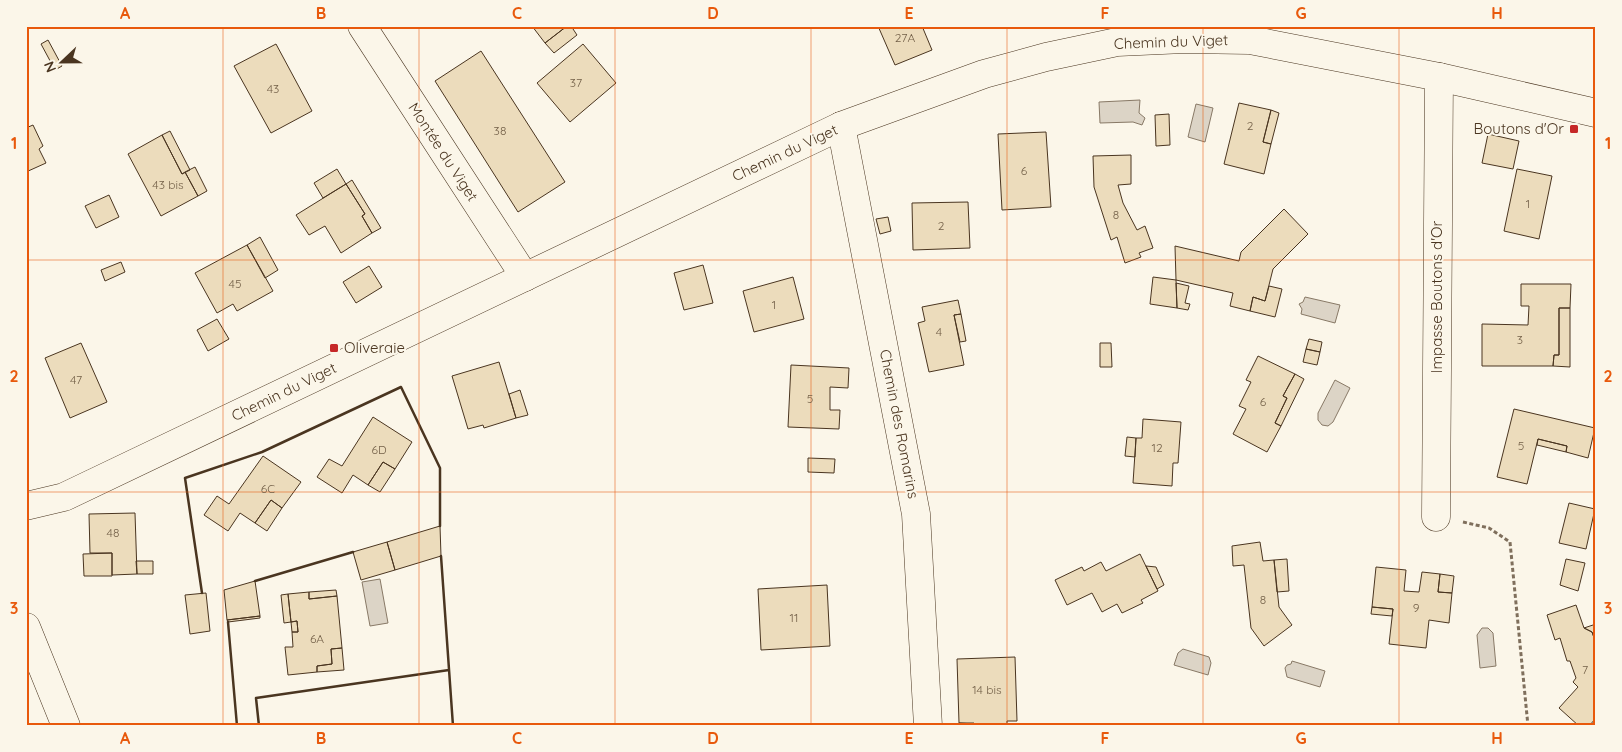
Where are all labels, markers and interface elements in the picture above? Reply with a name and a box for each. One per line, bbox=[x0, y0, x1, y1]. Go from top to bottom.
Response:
text: A bbox=[120, 3, 131, 23]
text: B bbox=[316, 3, 326, 23]
text: C bbox=[512, 3, 522, 23]
text: D bbox=[707, 3, 719, 23]
text: E bbox=[904, 3, 914, 23]
text: F bbox=[1101, 3, 1110, 23]
text: G bbox=[1295, 3, 1307, 23]
text: H bbox=[1491, 3, 1503, 23]
house number: 27A bbox=[895, 30, 915, 45]
street label: Chemin du Viget bbox=[1114, 30, 1228, 53]
north arrow bbox=[38, 38, 88, 88]
text: N bbox=[40, 59, 60, 75]
house number: 37 bbox=[570, 75, 582, 90]
house number: 43 bbox=[267, 81, 279, 96]
street label: Montée du Viget bbox=[404, 99, 482, 205]
house number: 2 bbox=[1247, 118, 1254, 133]
place label: Boutons d'Or bbox=[1474, 119, 1564, 138]
street label: Chemin du Viget bbox=[729, 120, 841, 185]
house number: 38 bbox=[494, 123, 506, 138]
marker: Boutons d'Or bbox=[1568, 123, 1580, 135]
text: 1 bbox=[11, 133, 17, 153]
text: 1 bbox=[1605, 133, 1611, 153]
house number: 6 bbox=[1021, 163, 1028, 178]
house number: 43 bis bbox=[152, 177, 184, 192]
house number: 1 bbox=[1526, 196, 1530, 211]
house number: 8 bbox=[1113, 207, 1119, 222]
house number: 2 bbox=[938, 218, 945, 233]
street label: Impasse Boutons d'Or bbox=[1427, 220, 1446, 373]
house number: 45 bbox=[229, 276, 241, 291]
house number: 1 bbox=[772, 297, 776, 312]
house number: 4 bbox=[936, 324, 942, 339]
house number: 3 bbox=[1517, 332, 1523, 347]
place label: Oliveraie bbox=[344, 338, 405, 357]
marker: Oliveraie bbox=[328, 342, 340, 354]
street label: Chemin des Romarins bbox=[876, 348, 923, 500]
street label: Chemin du Viget bbox=[228, 358, 339, 425]
text: 2 bbox=[9, 366, 19, 386]
text: 2 bbox=[1603, 366, 1613, 386]
house number: 47 bbox=[70, 372, 82, 387]
house number: 5 bbox=[807, 391, 813, 406]
house number: 6 bbox=[1260, 394, 1267, 409]
house number: 5 bbox=[1518, 438, 1524, 453]
house number: 12 bbox=[1151, 440, 1163, 455]
house number: 6D bbox=[371, 442, 387, 457]
house number: 6C bbox=[261, 481, 275, 496]
house number: 48 bbox=[107, 525, 119, 540]
house number: 8 bbox=[1260, 592, 1266, 607]
text: 3 bbox=[10, 598, 18, 618]
text: 3 bbox=[1604, 598, 1612, 618]
house number: 9 bbox=[1413, 600, 1420, 615]
house number: 11 bbox=[790, 610, 798, 625]
house number: 6A bbox=[310, 631, 324, 646]
house number: 7 bbox=[1582, 662, 1588, 677]
house number: 14 bis bbox=[972, 682, 1002, 697]
text: A bbox=[120, 728, 131, 748]
text: B bbox=[316, 728, 326, 748]
text: C bbox=[512, 728, 522, 748]
text: D bbox=[707, 728, 719, 748]
text: E bbox=[904, 728, 914, 748]
text: F bbox=[1101, 728, 1110, 748]
text: G bbox=[1295, 728, 1307, 748]
text: H bbox=[1491, 728, 1503, 748]

